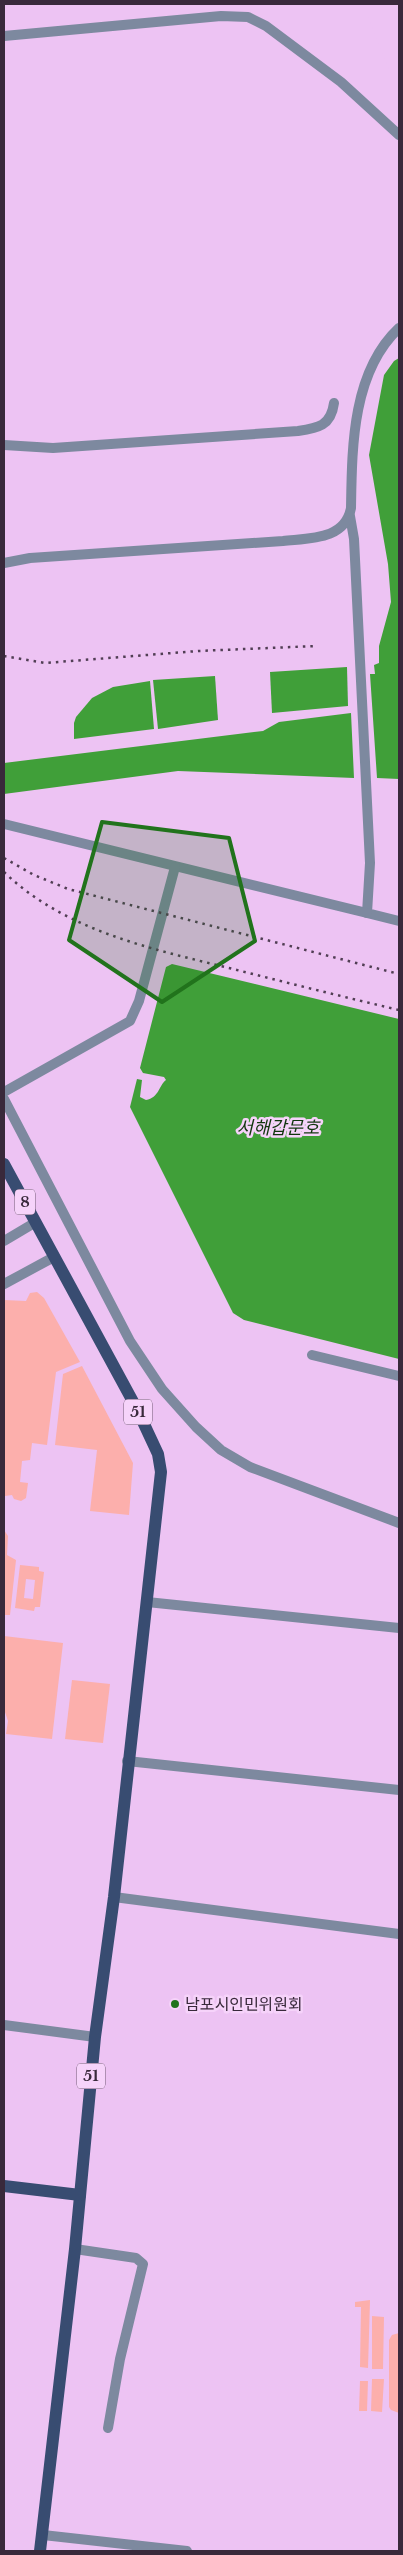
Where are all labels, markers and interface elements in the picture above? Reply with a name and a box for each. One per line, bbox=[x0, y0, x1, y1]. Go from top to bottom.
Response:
water label: 서해갑문호 bbox=[237, 1117, 321, 1139]
road number: 8 bbox=[15, 1190, 35, 1214]
road number: 51 bbox=[124, 1400, 152, 1424]
place label: 남포시인민위원회 bbox=[185, 1994, 303, 2014]
marker: 남포시인민위원회 bbox=[169, 1998, 181, 2010]
road number: 51 bbox=[77, 2064, 105, 2088]

